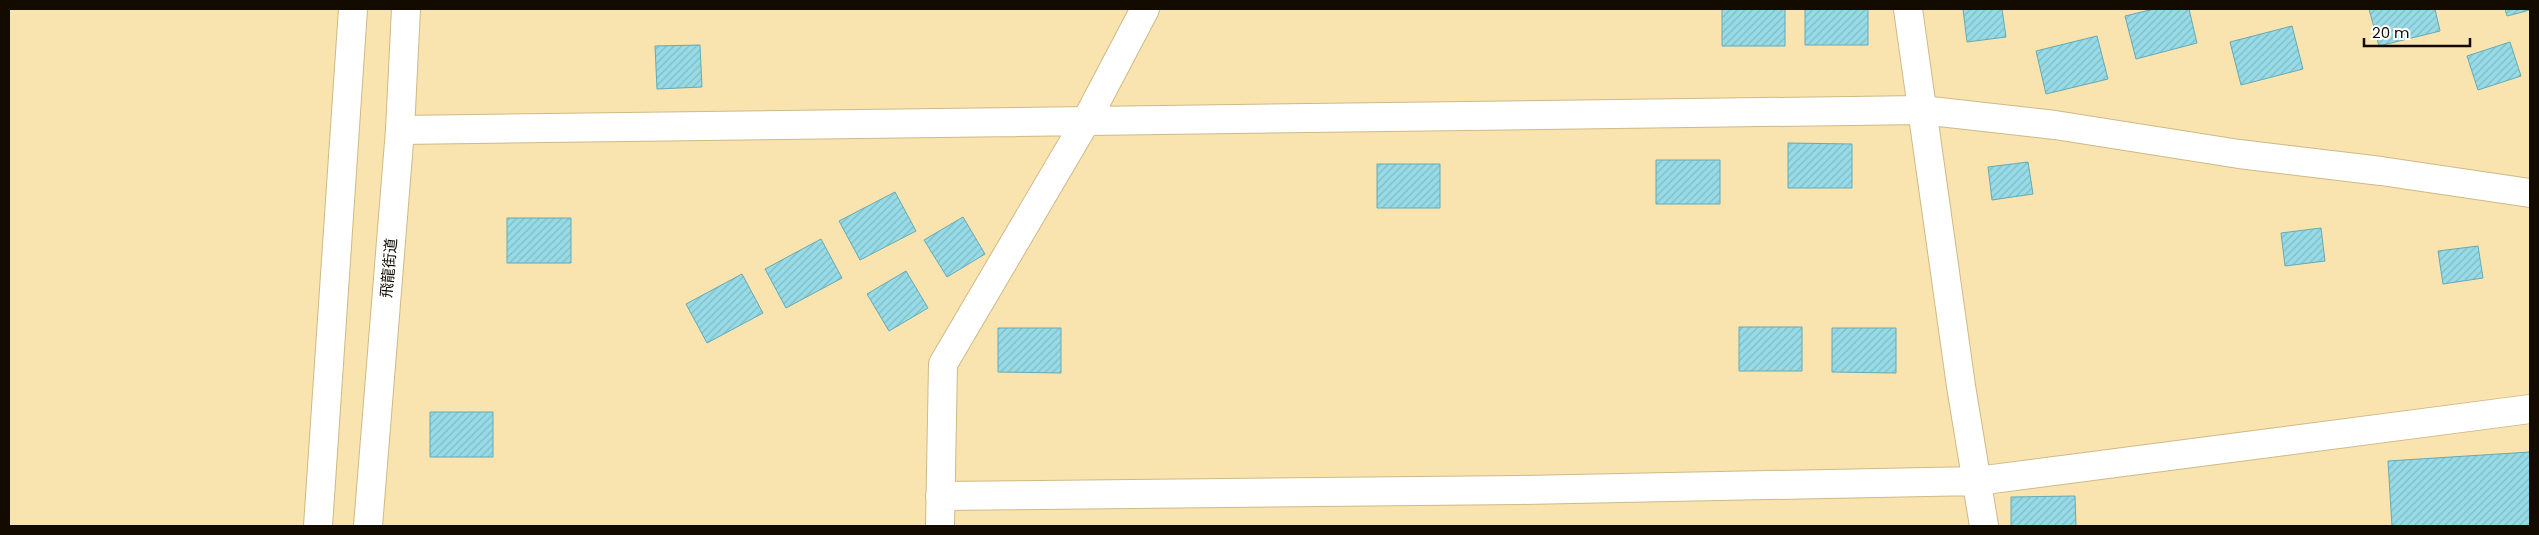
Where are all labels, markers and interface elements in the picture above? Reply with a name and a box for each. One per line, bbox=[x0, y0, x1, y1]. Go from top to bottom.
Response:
scale bar bbox=[2364, 15, 2470, 47]
text: 20 m bbox=[2372, 22, 2410, 43]
street label: 飛龍街道 bbox=[375, 237, 402, 299]

